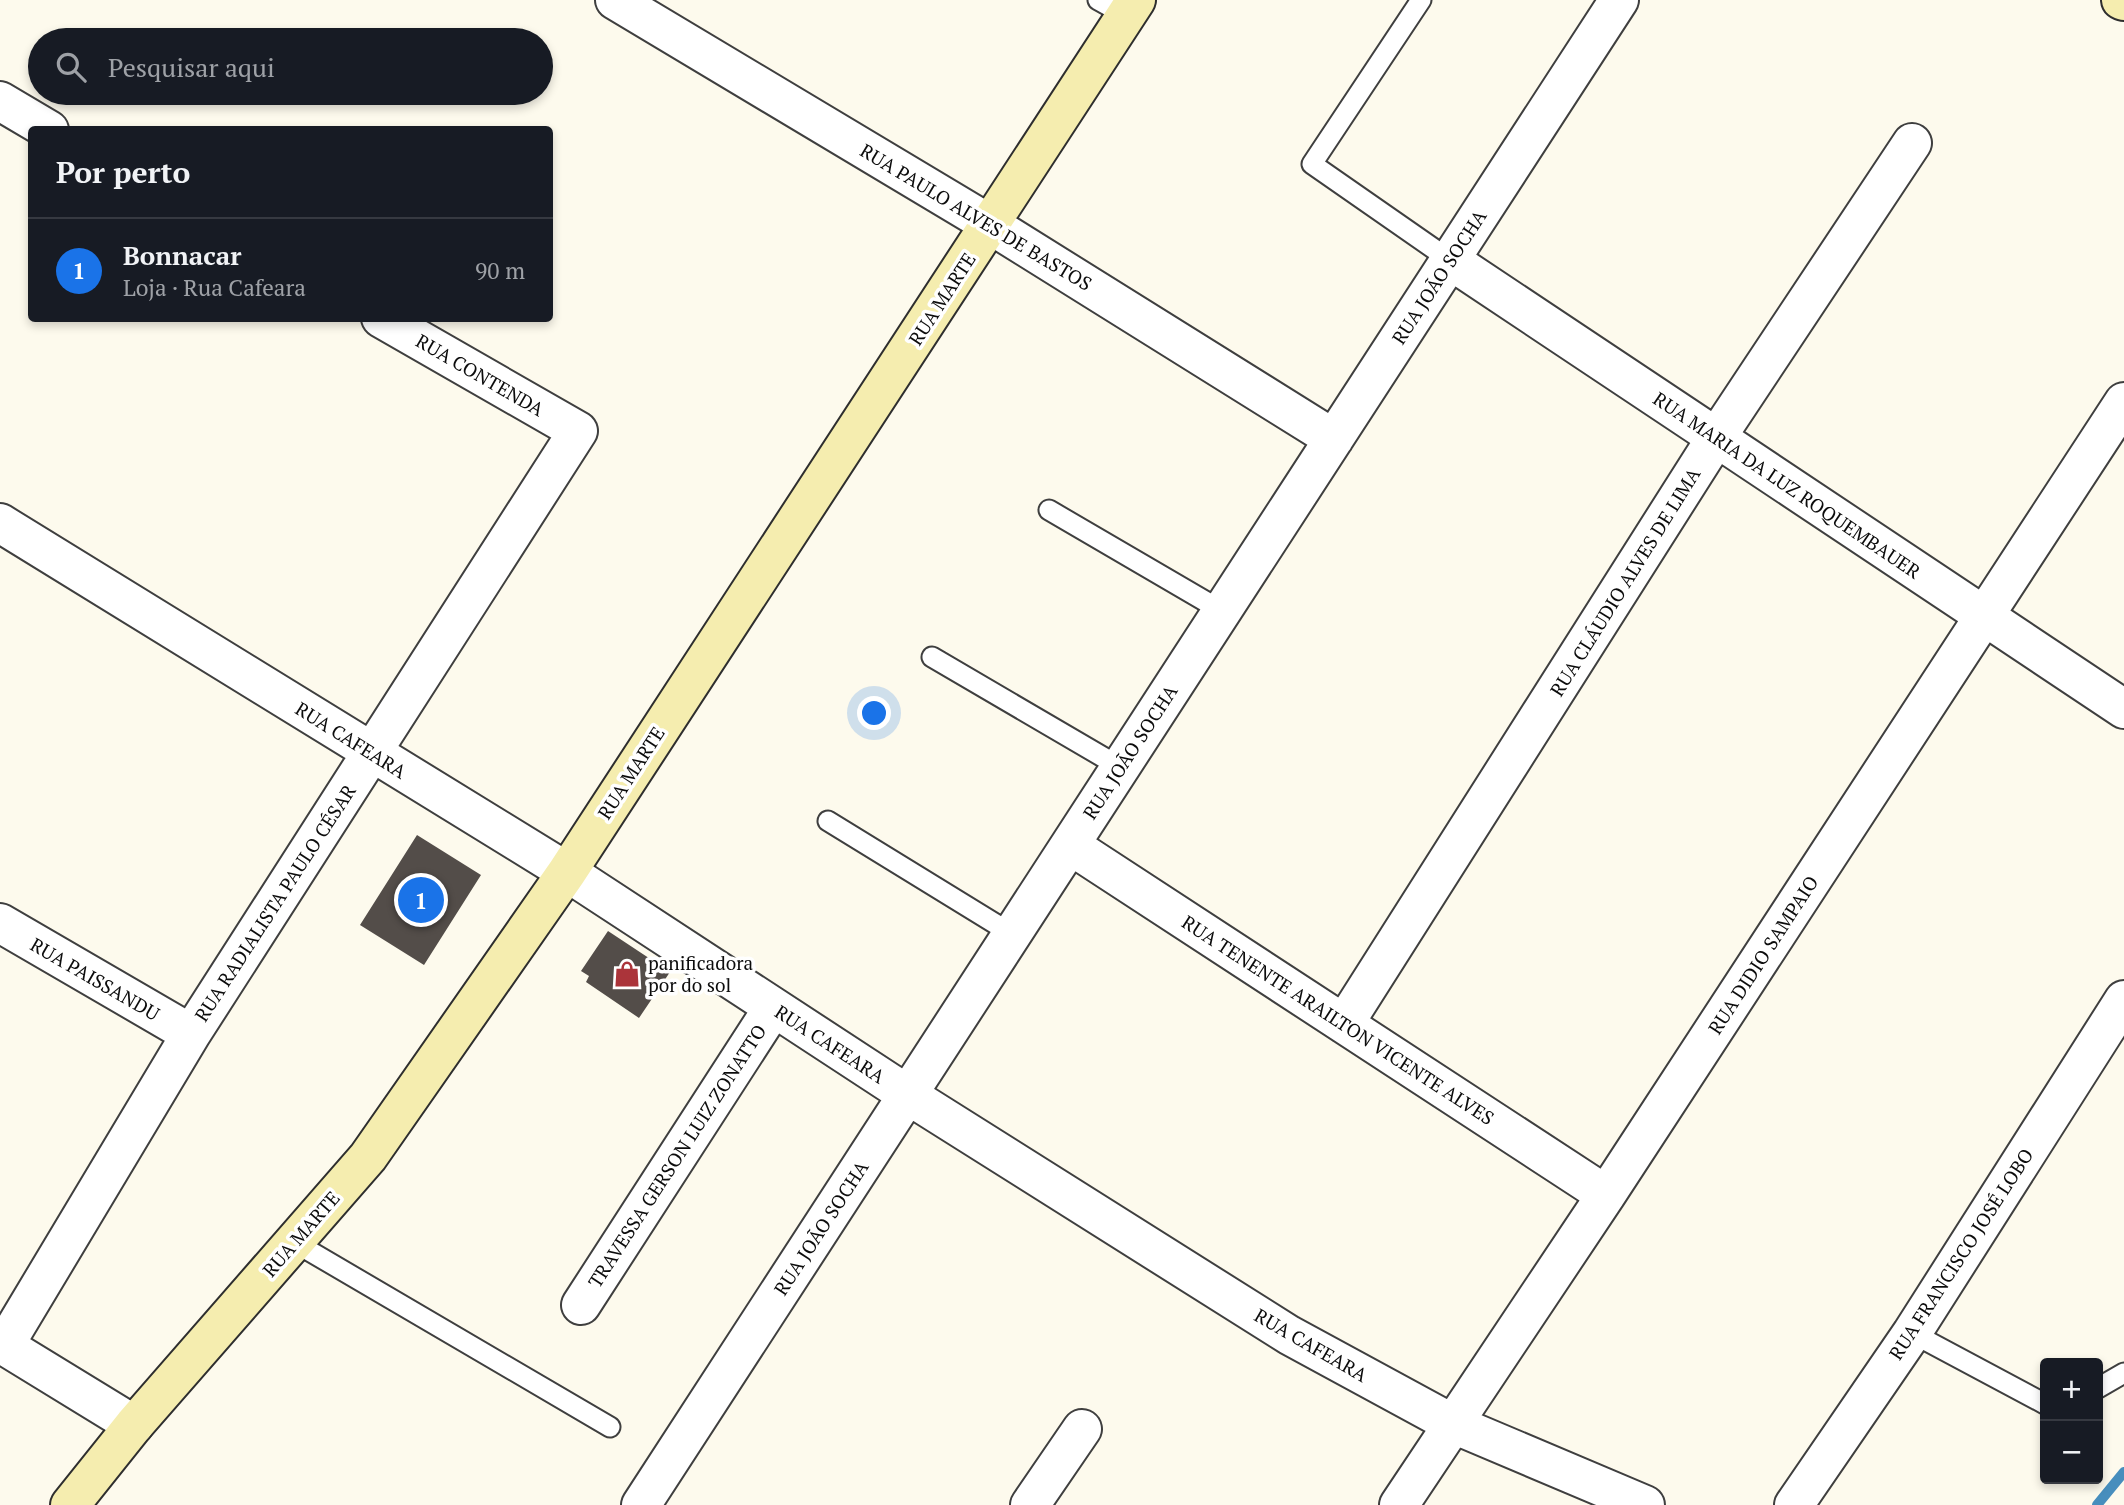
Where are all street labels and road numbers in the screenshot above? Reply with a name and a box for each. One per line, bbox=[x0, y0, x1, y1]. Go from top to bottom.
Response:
street label: RUA PAULO ALVES DE BASTOS bbox=[856, 137, 1097, 296]
street label: RUA JOÃO SOCHA bbox=[1386, 205, 1491, 349]
street label: RUA MARTE bbox=[902, 248, 981, 350]
street label: RUA CONTENDA bbox=[412, 328, 549, 421]
street label: RUA MARIA DA LUZ ROQUEMBAUER bbox=[1649, 386, 1926, 584]
street label: RUA CLÁUDIO ALVES DE LIMA bbox=[1544, 463, 1705, 701]
street label: RUA JOÃO SOCHA bbox=[1077, 680, 1182, 824]
street label: RUA CAFEARA bbox=[291, 696, 411, 784]
street label: RUA MARTE bbox=[591, 722, 670, 824]
street label: RUA RADIALISTA PAULO CÉSAR bbox=[188, 779, 361, 1026]
street label: RUA DIDIO SAMPAIO bbox=[1702, 871, 1823, 1039]
street label: RUA TENENTE ARAILTON VICENTE ALVES bbox=[1177, 909, 1499, 1130]
street label: RUA PAISSANDU bbox=[26, 931, 165, 1026]
street label: RUA CAFEARA bbox=[770, 999, 890, 1088]
street label: TRAVESSA GERSON LUIZ ZONATTO bbox=[582, 1019, 771, 1292]
street label: RUA FRANCISCO JOSÉ LOBO bbox=[1883, 1143, 2038, 1364]
street label: RUA JOÃO SOCHA bbox=[768, 1156, 873, 1300]
street label: RUA MARTE bbox=[257, 1186, 345, 1282]
street label: RUA CAFEARA bbox=[1250, 1302, 1372, 1387]

